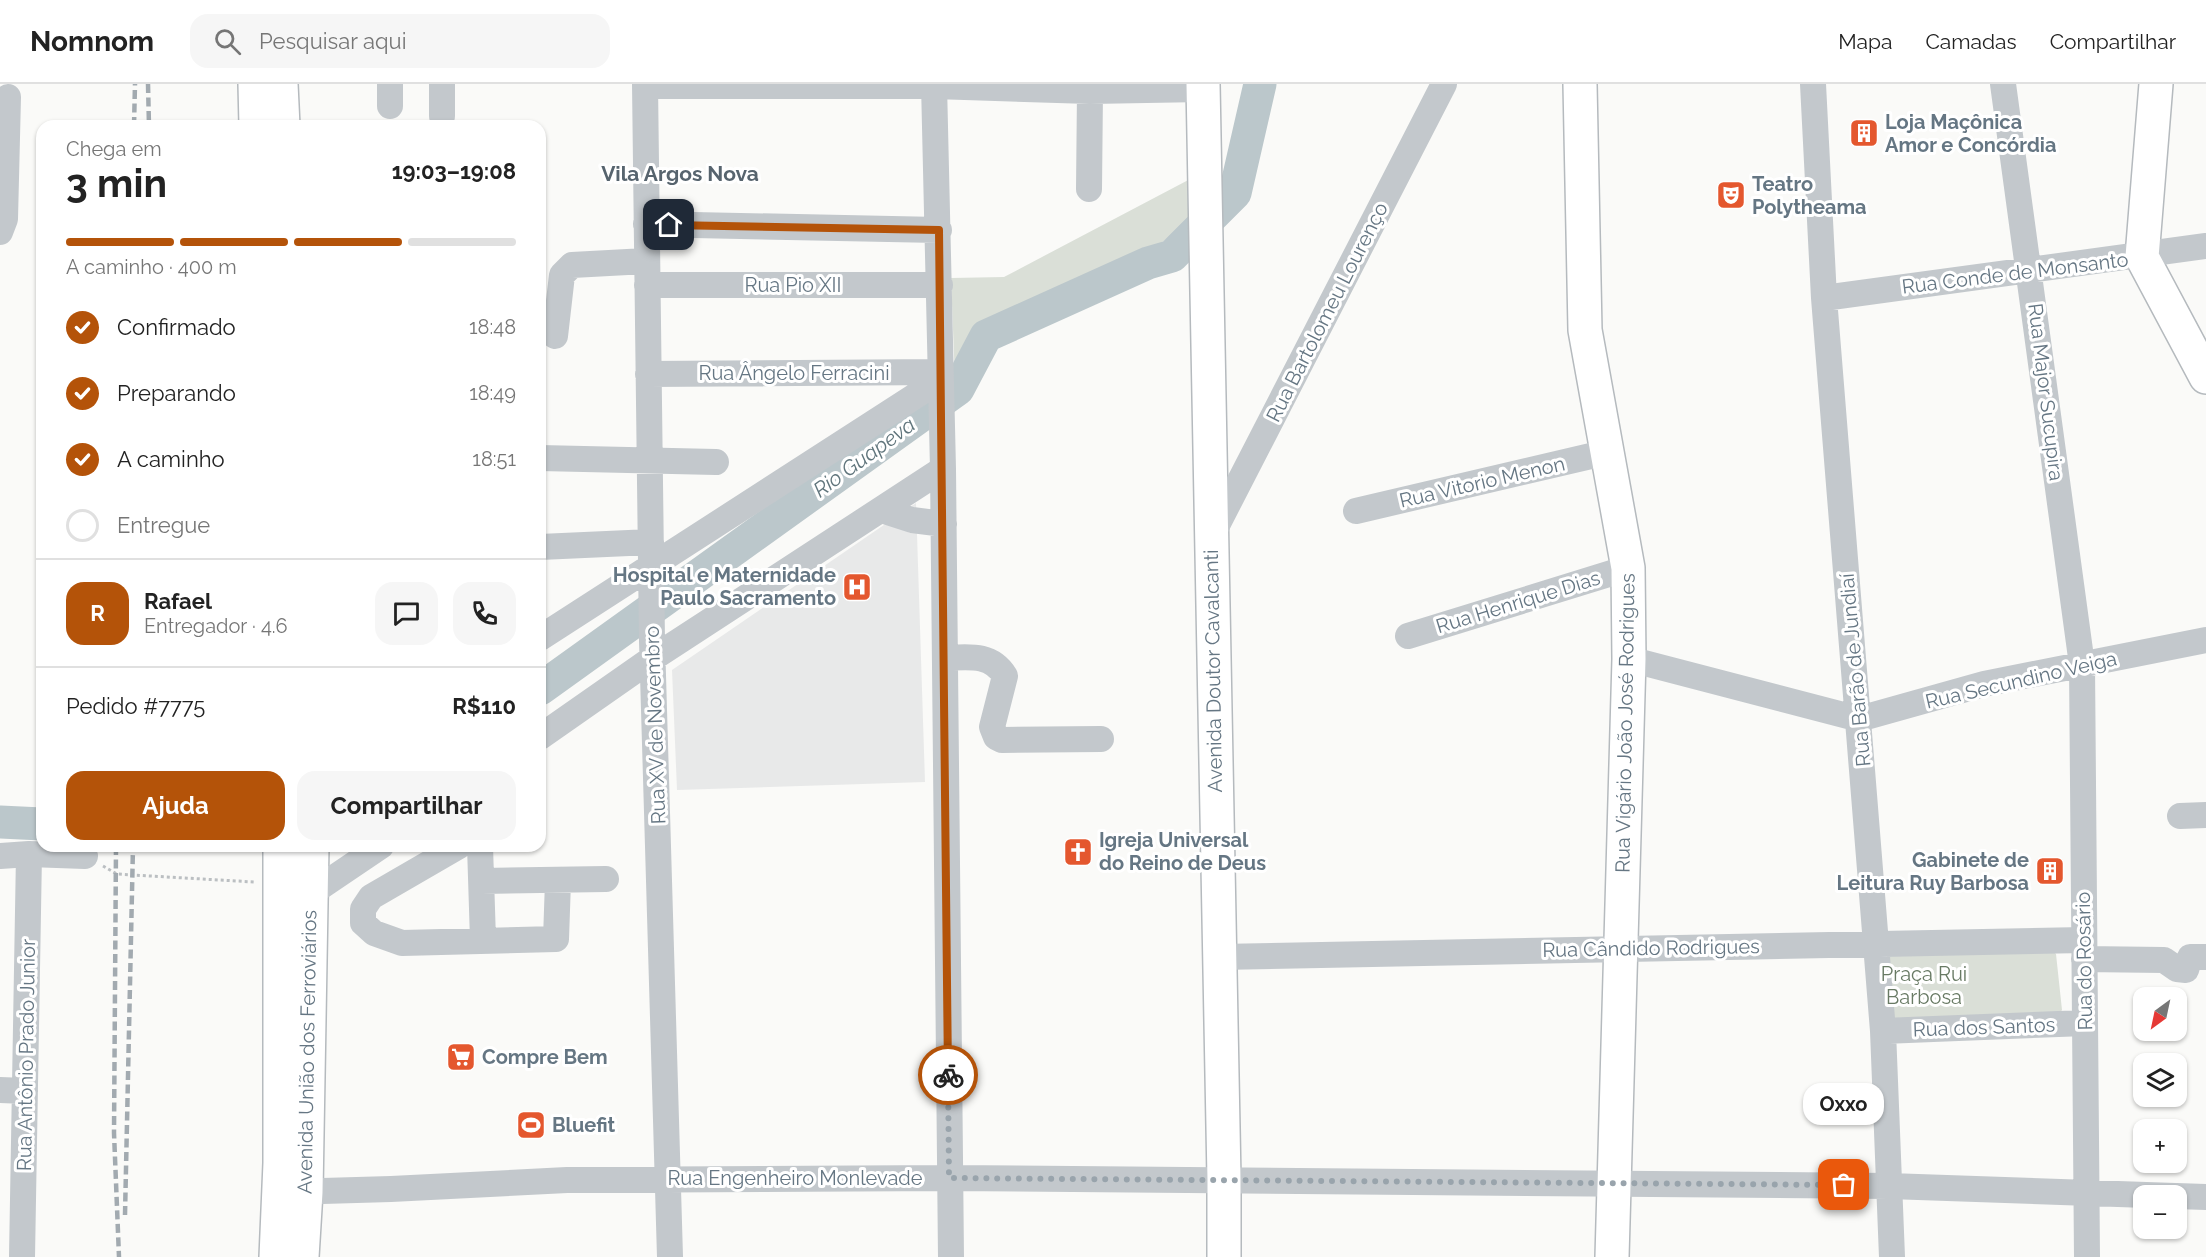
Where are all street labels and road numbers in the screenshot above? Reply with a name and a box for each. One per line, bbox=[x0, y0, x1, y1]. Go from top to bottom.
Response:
street label: Rua Bartolomeu Lourenço bbox=[1261, 198, 1393, 426]
street label: Rua Conde de Monsanto bbox=[1900, 247, 2130, 299]
street label: Rua Pio XII bbox=[745, 273, 841, 297]
street label: Rua Major Sucupira bbox=[2023, 302, 2069, 482]
street label: Rua Ângelo Ferracini bbox=[698, 361, 890, 385]
street label: Rua Vitorio Menon bbox=[1397, 451, 1567, 513]
street label: Avenida Doutor Cavalcanti bbox=[1199, 549, 1227, 793]
street label: Rua Henrique Dias bbox=[1433, 566, 1603, 638]
street label: Rua Barão de Jundiaí bbox=[1835, 572, 1875, 768]
street label: Rua Vigário João José Rodrigues bbox=[1610, 573, 1640, 873]
street label: Rua XV de Novembro bbox=[640, 625, 670, 825]
street label: Rua Secundino Veiga bbox=[1923, 646, 2119, 714]
street label: Rua do Rosário bbox=[2071, 891, 2097, 1031]
street label: Avenida União dos Ferroviários bbox=[293, 910, 321, 1194]
street label: Rua Cândido Rodrigues bbox=[1542, 934, 1760, 962]
street label: Rua Antônio Prado Junior bbox=[12, 939, 40, 1171]
street label: Rua dos Santos bbox=[1912, 1013, 2056, 1041]
street label: Rua Engenheiro Monlevade bbox=[667, 1166, 923, 1190]

